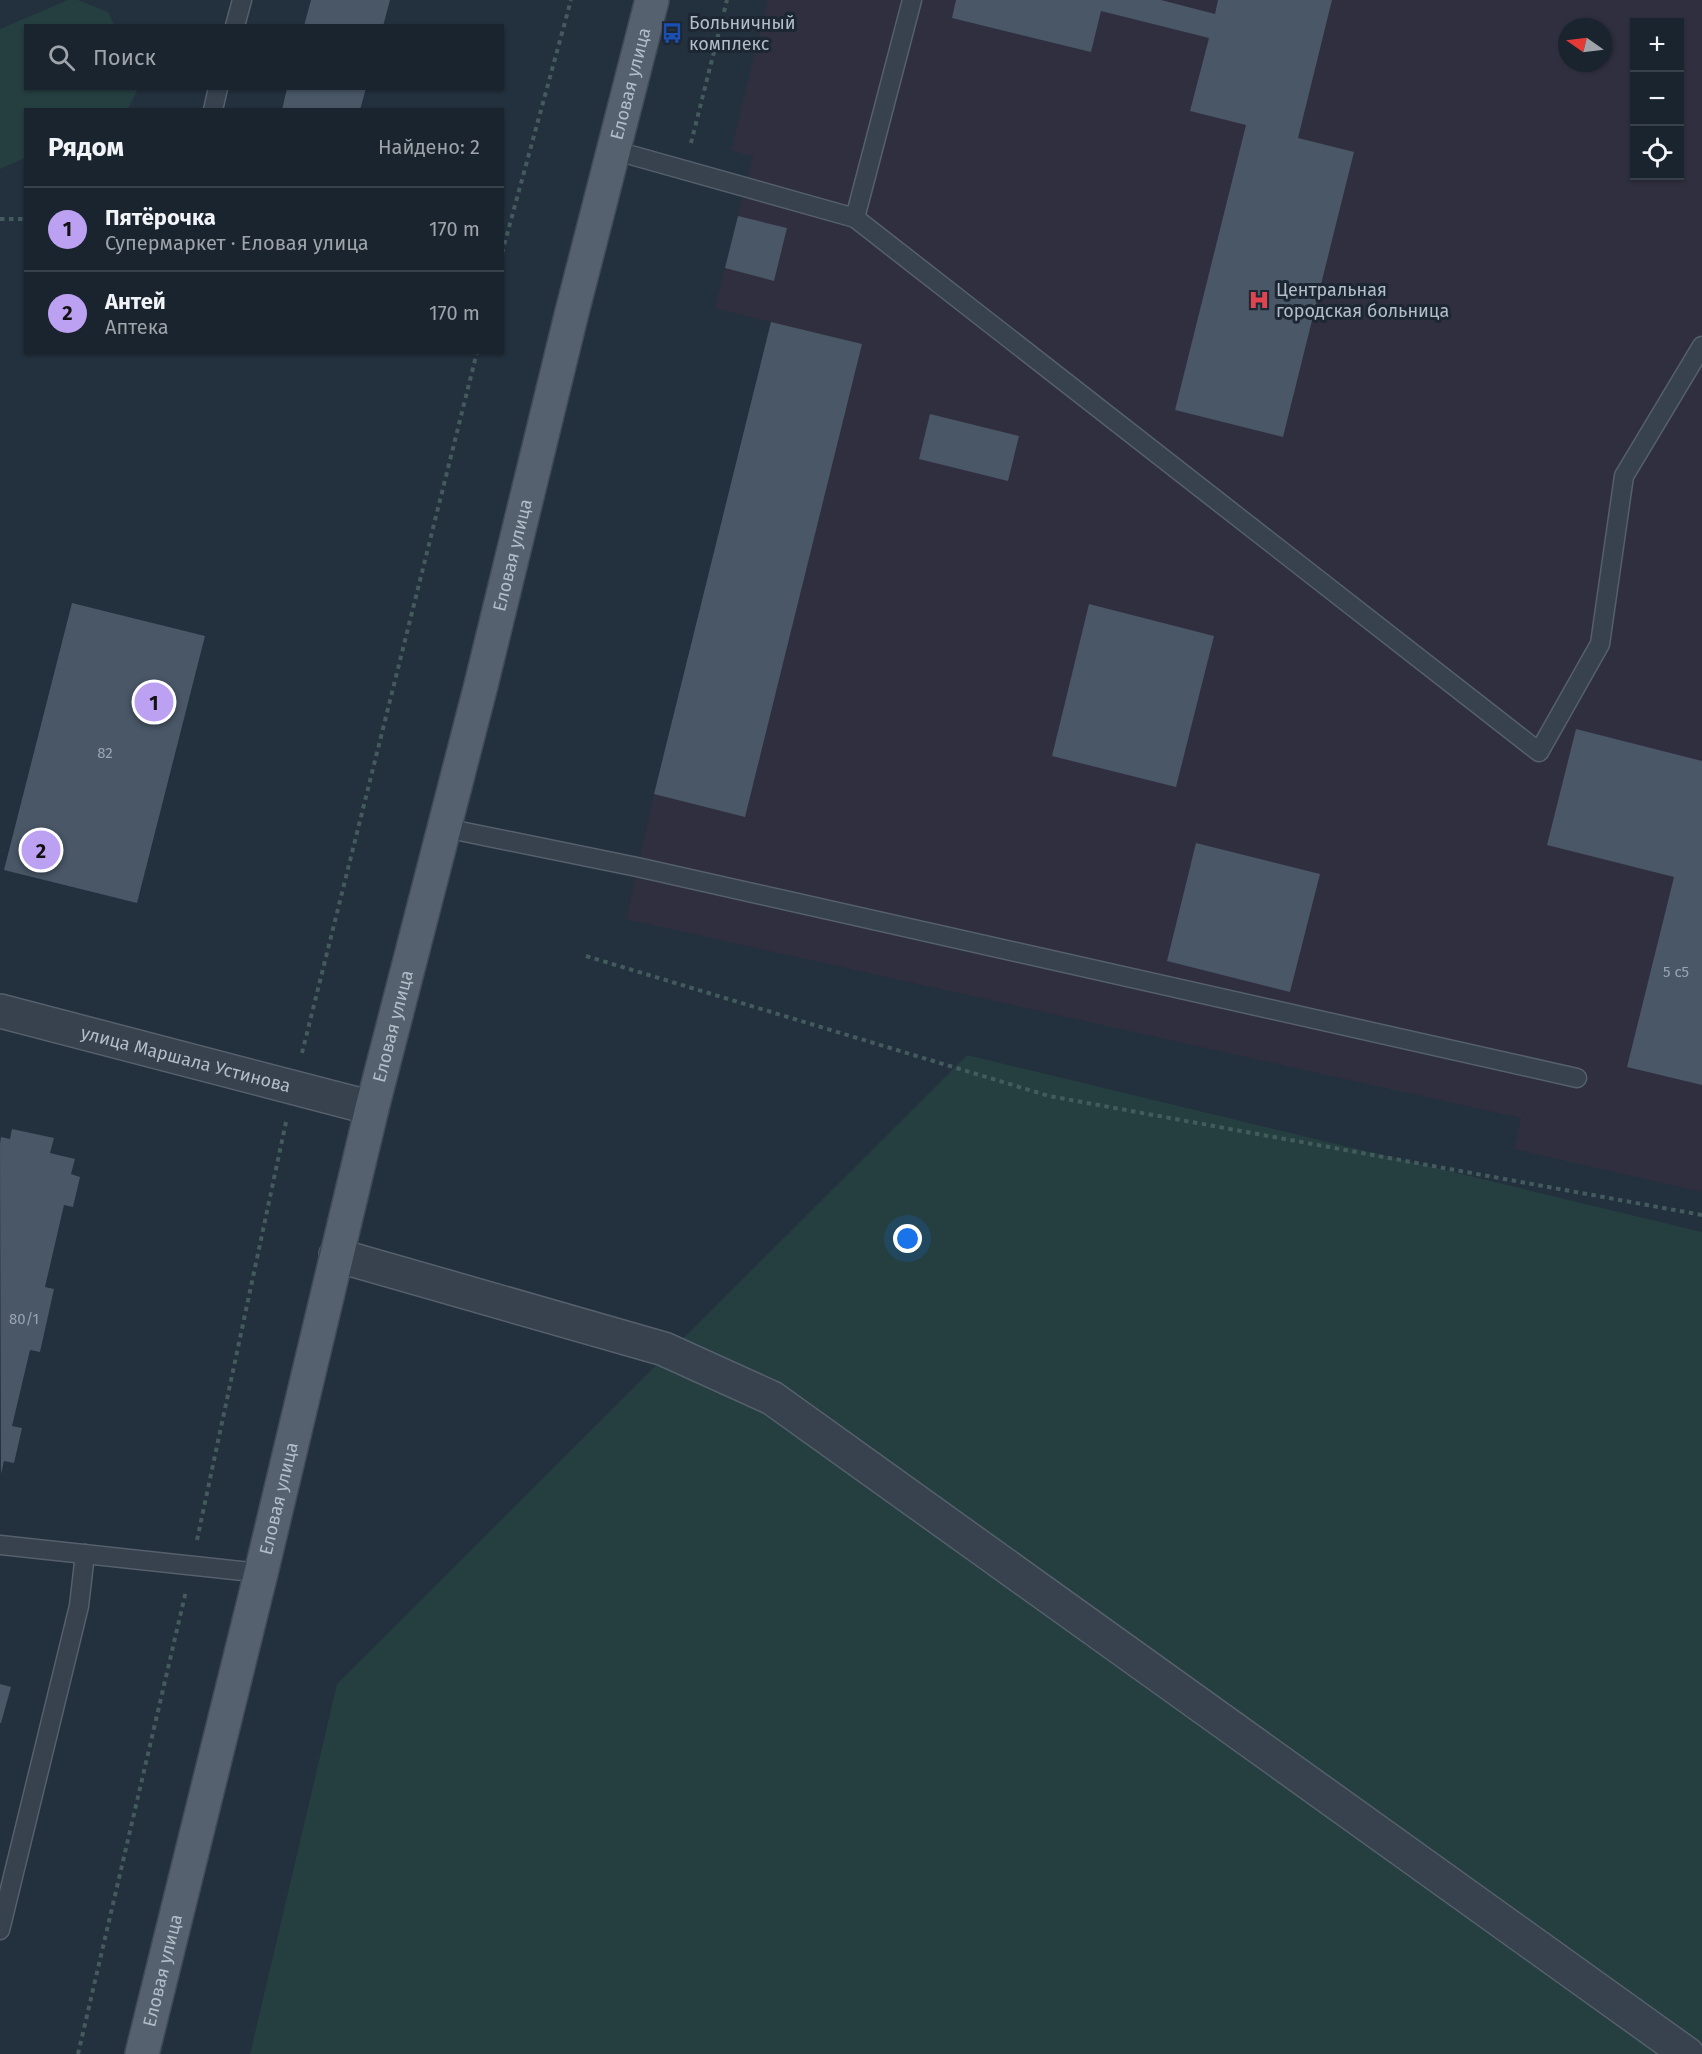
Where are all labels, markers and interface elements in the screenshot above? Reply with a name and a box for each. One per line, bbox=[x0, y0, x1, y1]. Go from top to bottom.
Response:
place label: Больничный комплекс bbox=[689, 12, 796, 55]
north arrow bbox=[1558, 18, 1612, 72]
map controls bbox=[1630, 18, 1684, 180]
button: + bbox=[1630, 18, 1684, 72]
bus stop icon: Больничный комплекс bbox=[660, 21, 684, 45]
search box bbox=[24, 24, 504, 90]
street label: Еловая улица bbox=[606, 25, 656, 142]
icon: search bbox=[45, 41, 78, 74]
text: Поиск bbox=[93, 44, 156, 71]
button: − bbox=[1630, 72, 1684, 126]
button: locate bbox=[1630, 126, 1684, 180]
text: Рядом bbox=[48, 132, 124, 163]
text: Найдено: 2 bbox=[378, 135, 480, 159]
text: Пятёрочка bbox=[105, 204, 216, 231]
text: 1 bbox=[63, 217, 72, 241]
text: 170 m bbox=[429, 217, 480, 241]
text: Супермаркет · Еловая улица bbox=[105, 231, 369, 255]
place label: Центральная городская больница bbox=[1276, 279, 1449, 322]
text: Антей bbox=[105, 288, 166, 315]
hospital icon: Центральная городская больница bbox=[1247, 288, 1271, 312]
text: 2 bbox=[62, 301, 73, 325]
text: 170 m bbox=[429, 301, 480, 325]
text: Аптека bbox=[105, 315, 169, 339]
street label: Еловая улица bbox=[488, 497, 537, 614]
pin: 1 bbox=[134, 680, 174, 724]
house number: 82 bbox=[97, 744, 113, 762]
pin: 2 bbox=[22, 828, 60, 872]
house number: 5 с5 bbox=[1663, 963, 1689, 981]
street label: Еловая улица bbox=[368, 968, 418, 1085]
street label: улица Маршала Устинова bbox=[78, 1022, 293, 1097]
your location bbox=[893, 1224, 922, 1253]
house number: 80/1 bbox=[9, 1310, 39, 1328]
street label: Еловая улица bbox=[255, 1440, 303, 1557]
street label: Еловая улица bbox=[138, 1912, 187, 2029]

